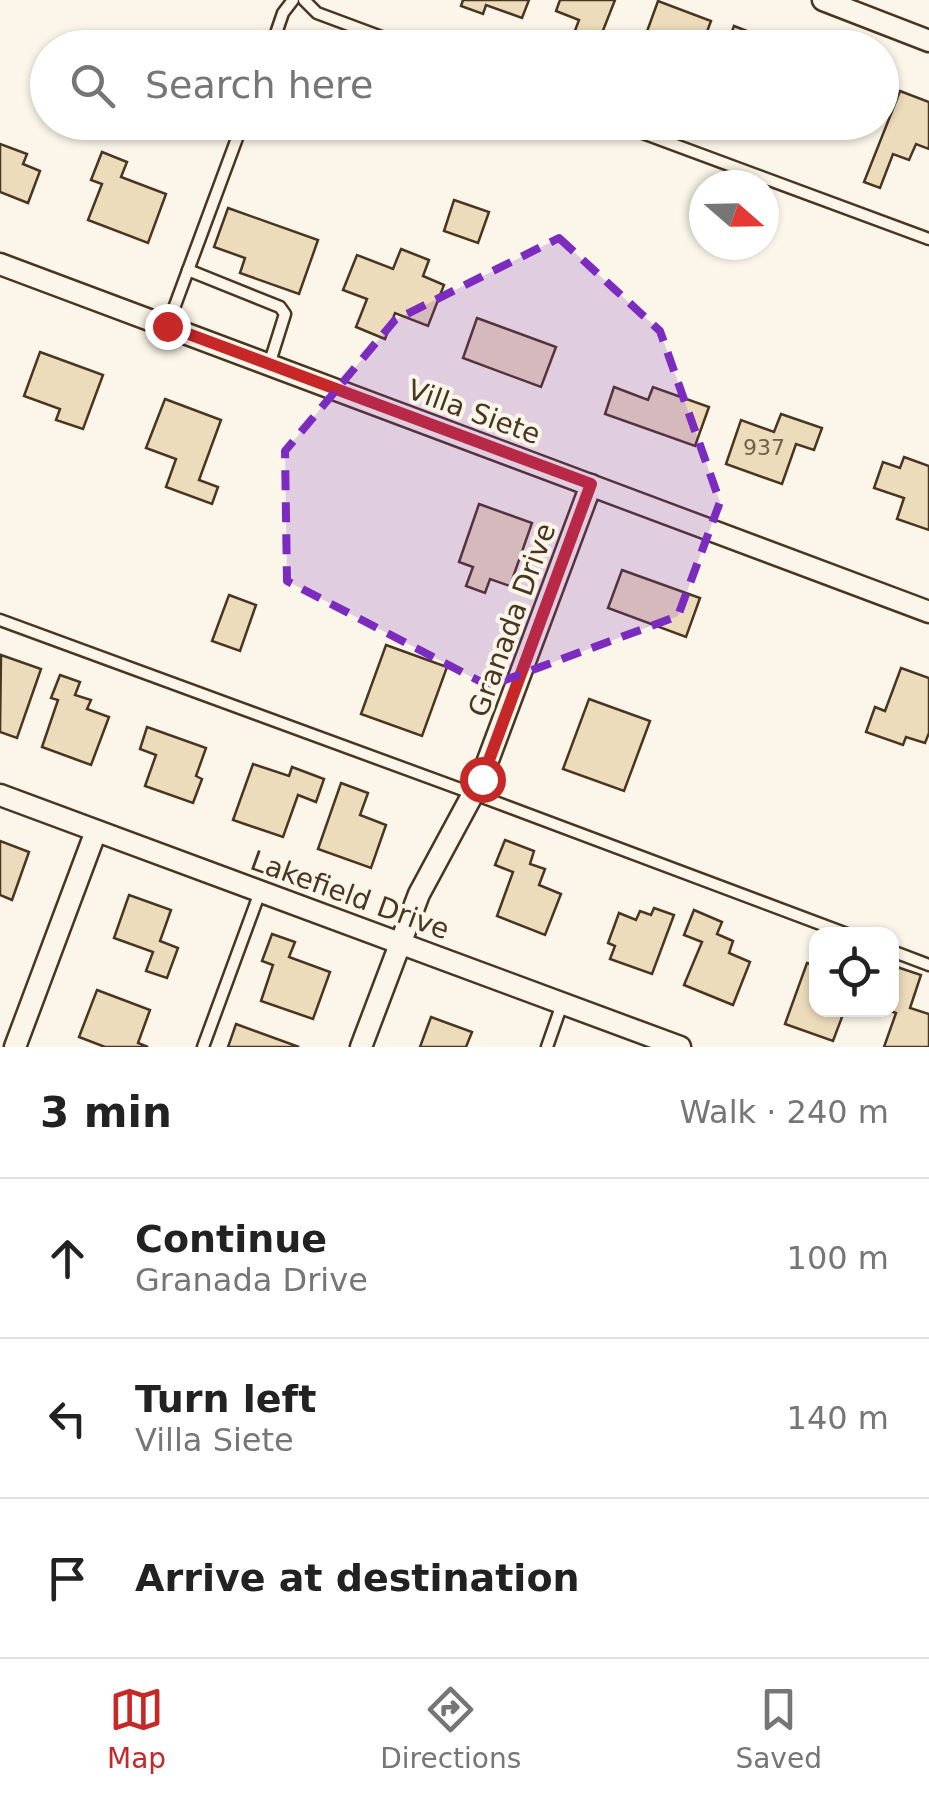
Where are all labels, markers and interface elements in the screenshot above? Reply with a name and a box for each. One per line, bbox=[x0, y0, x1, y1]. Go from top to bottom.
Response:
search box bbox=[30, 30, 899, 140]
icon: search bbox=[65, 58, 120, 113]
text: Search here bbox=[145, 63, 373, 107]
north arrow bbox=[689, 170, 779, 260]
route end bbox=[145, 304, 191, 350]
street label: Villa Siete bbox=[403, 373, 545, 451]
house number: 937 bbox=[743, 435, 785, 460]
street label: Granada Drive bbox=[462, 519, 562, 721]
route start bbox=[460, 757, 506, 803]
street label: Lakefield Drive bbox=[246, 844, 454, 946]
map controls bbox=[809, 927, 899, 1017]
button: locate bbox=[809, 927, 899, 1017]
text: 3 min bbox=[40, 1088, 172, 1137]
text: Walk · 240 m bbox=[679, 1093, 889, 1131]
text: Continue bbox=[135, 1217, 327, 1261]
icon: ahead bbox=[40, 1231, 95, 1286]
text: 100 m bbox=[787, 1239, 889, 1277]
text: Granada Drive bbox=[135, 1261, 368, 1299]
text: Turn left bbox=[135, 1377, 316, 1421]
icon: left bbox=[40, 1391, 95, 1446]
text: 140 m bbox=[787, 1399, 889, 1437]
text: Villa Siete bbox=[135, 1421, 294, 1459]
icon: arrive bbox=[40, 1551, 95, 1606]
text: Arrive at destination bbox=[135, 1556, 580, 1600]
tab: Map bbox=[107, 1682, 166, 1775]
tab: Directions bbox=[380, 1682, 521, 1775]
tab: Saved bbox=[735, 1682, 822, 1775]

